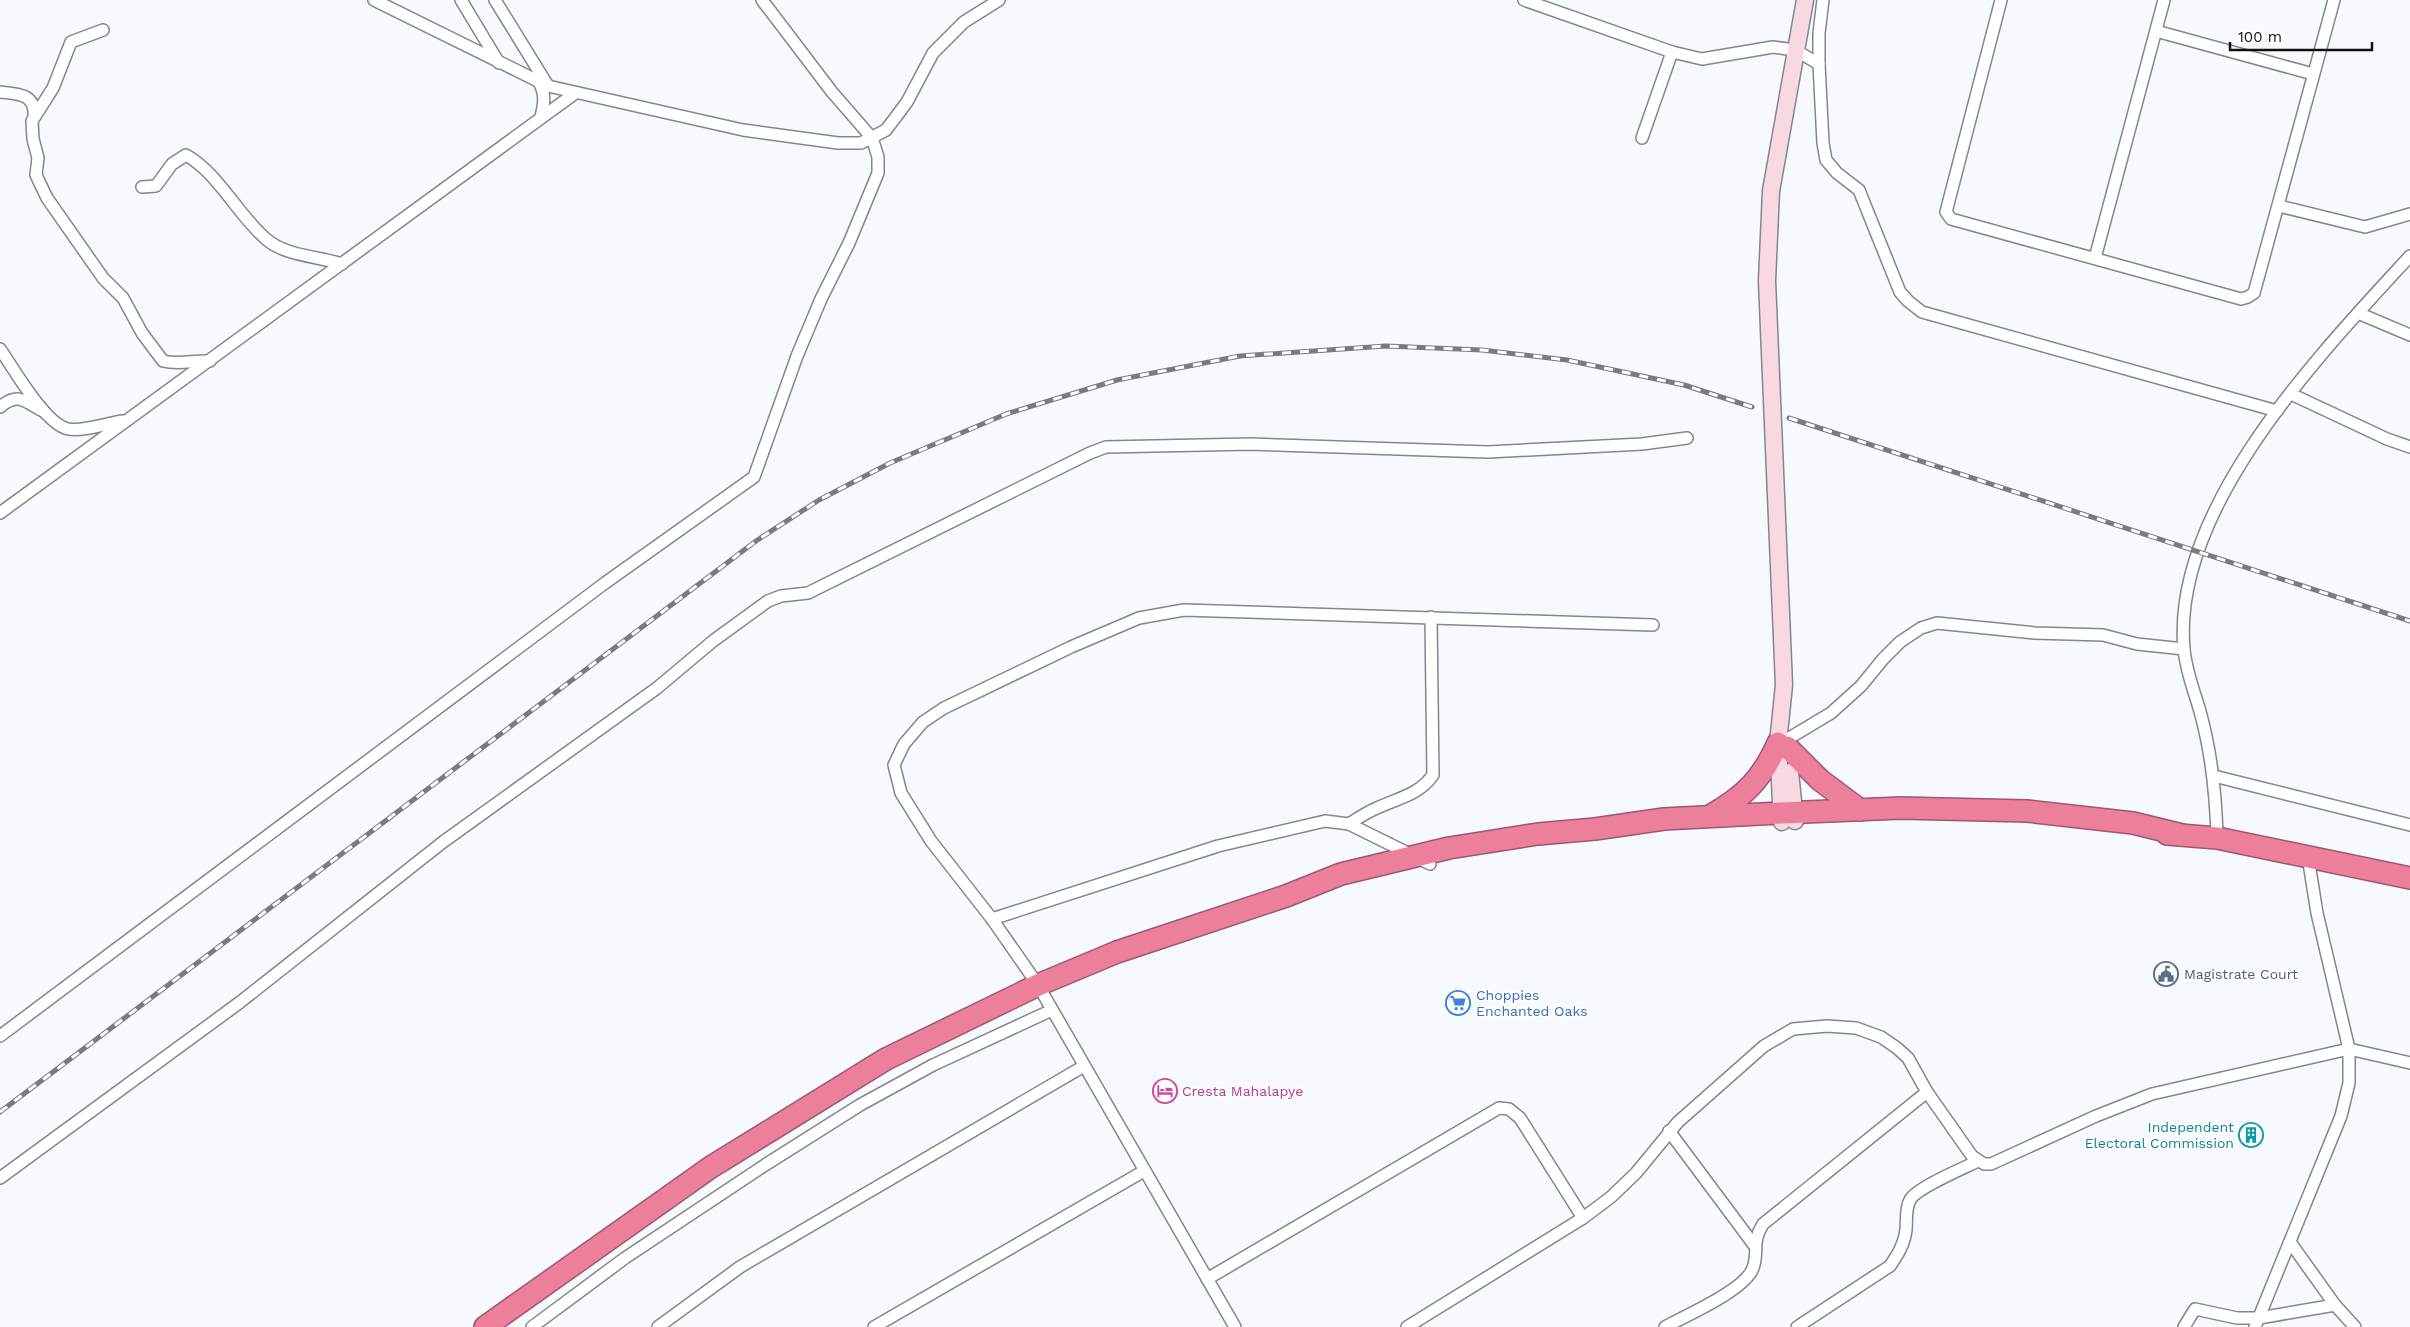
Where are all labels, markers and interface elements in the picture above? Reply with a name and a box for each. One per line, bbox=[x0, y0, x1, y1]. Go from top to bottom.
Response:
scale bar bbox=[2230, 20, 2372, 52]
text: 100 m bbox=[2238, 28, 2282, 46]
public building icon: Magistrate Court bbox=[2153, 961, 2179, 987]
place label: Magistrate Court bbox=[2184, 966, 2298, 982]
place label: Choppies Enchanted Oaks bbox=[1476, 987, 1588, 1019]
supermarket icon: Choppies Enchanted Oaks bbox=[1445, 990, 1471, 1016]
hotel icon: Cresta Mahalapye bbox=[1152, 1078, 1178, 1104]
place label: Cresta Mahalapye bbox=[1182, 1083, 1303, 1099]
place label: Independent Electoral Commission bbox=[2085, 1119, 2234, 1151]
building icon: Independent Electoral Commission bbox=[2238, 1122, 2264, 1148]

